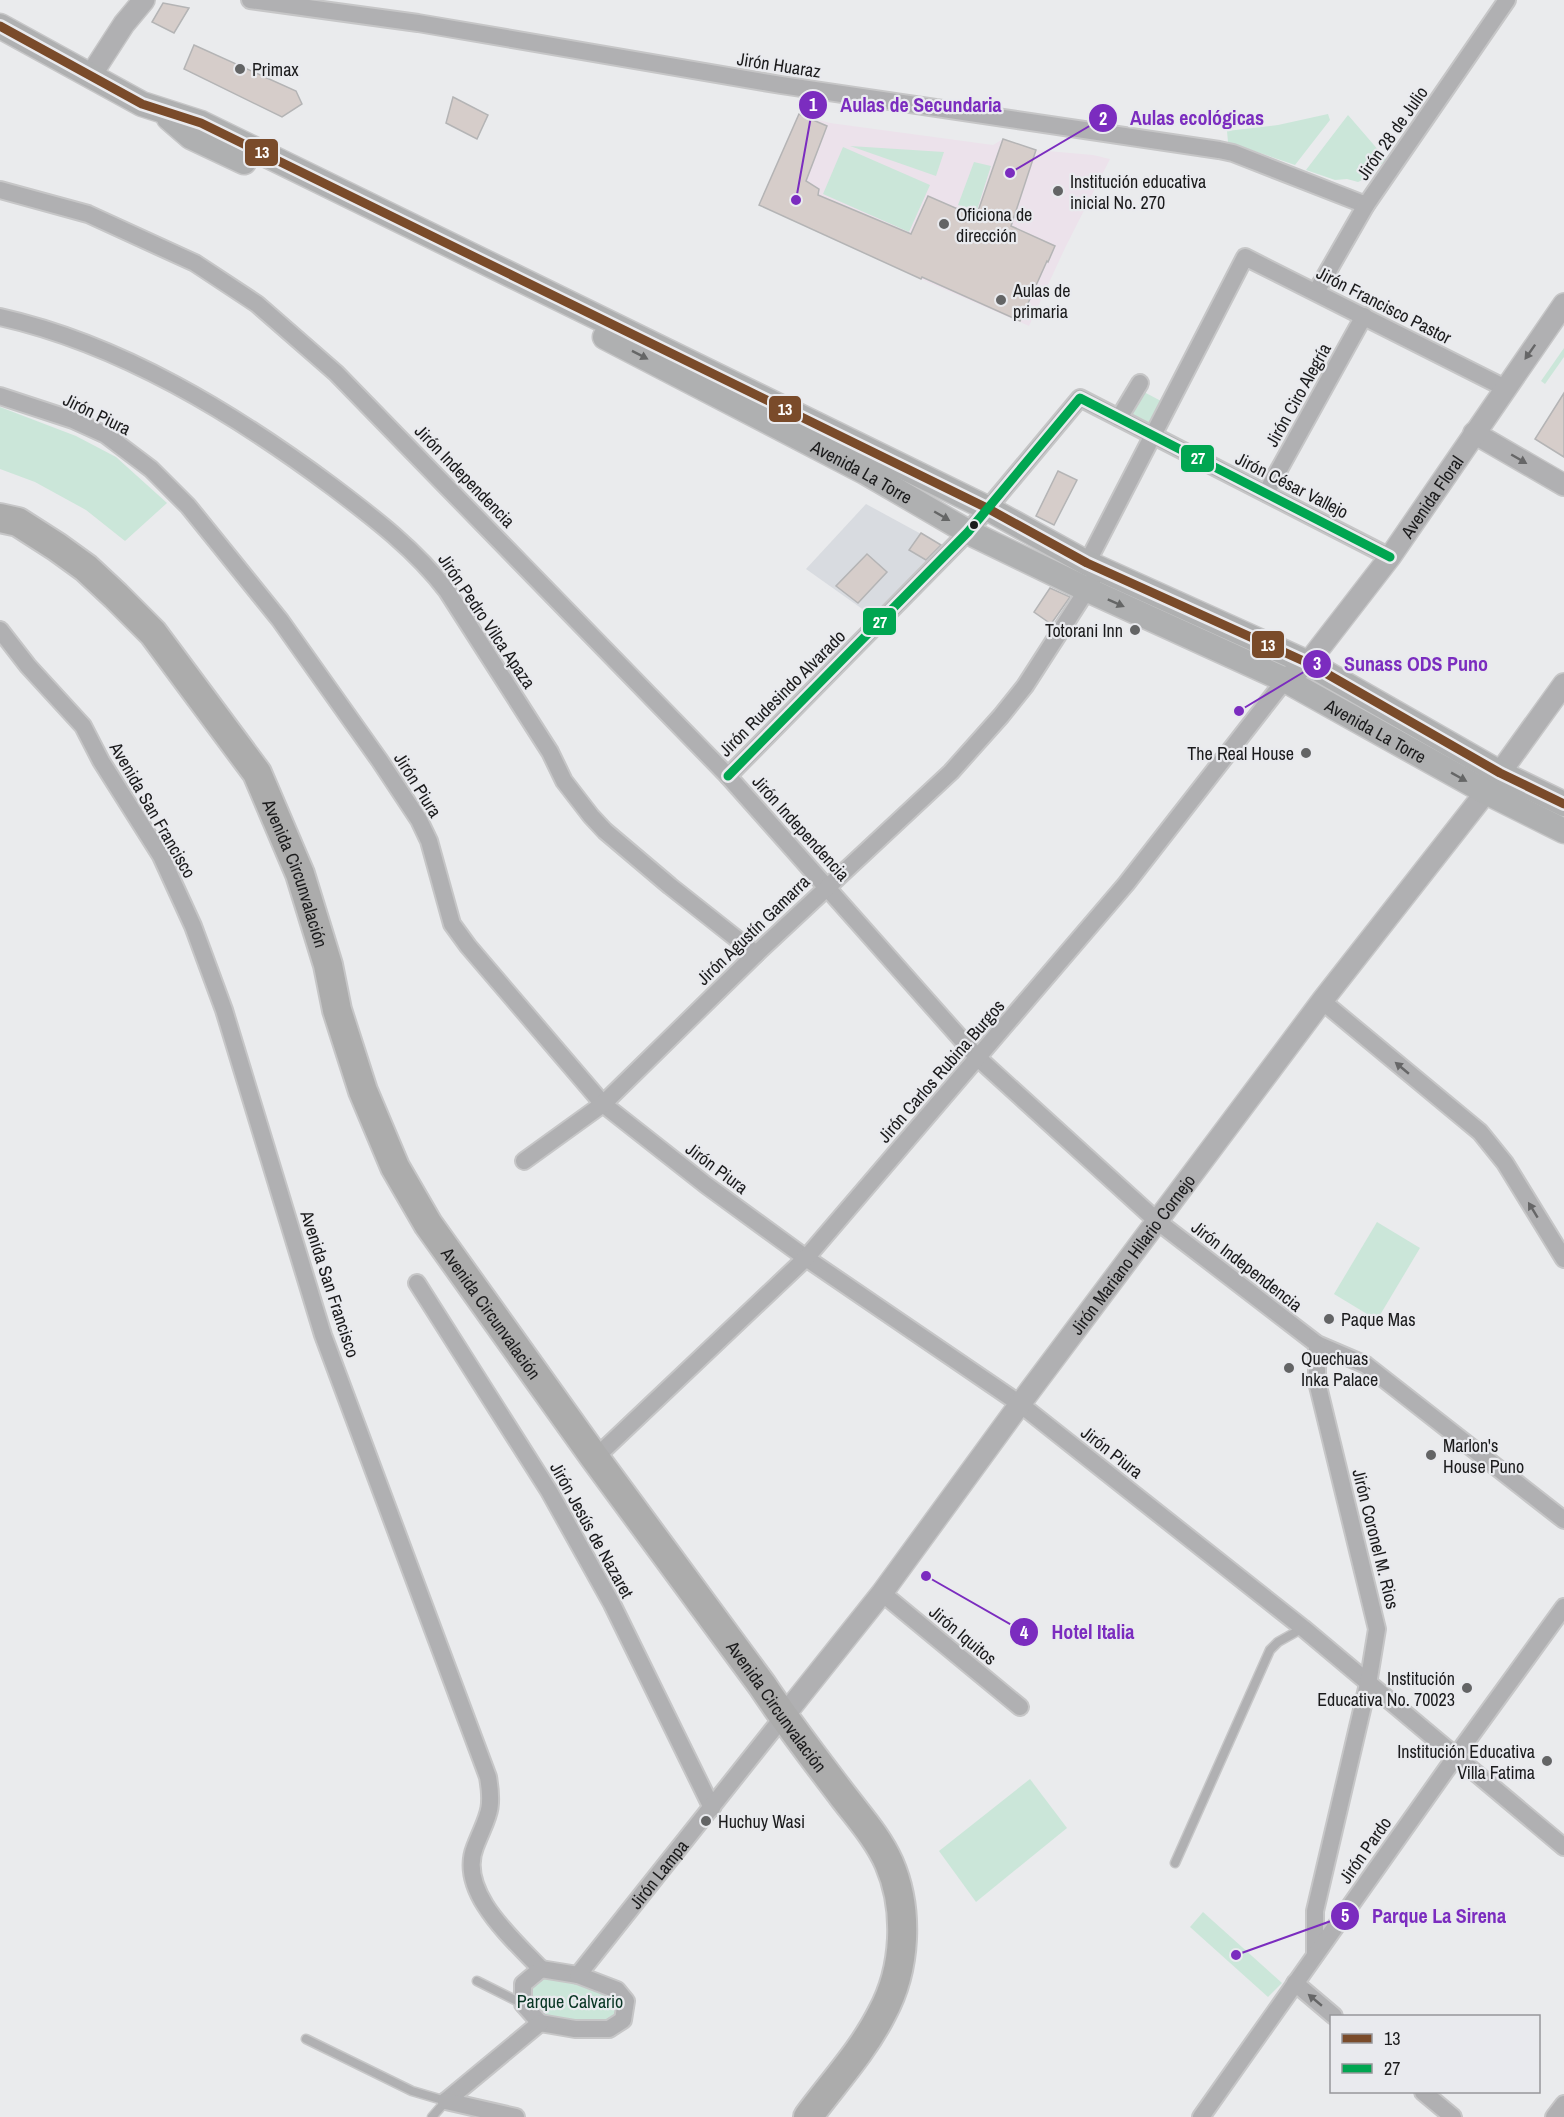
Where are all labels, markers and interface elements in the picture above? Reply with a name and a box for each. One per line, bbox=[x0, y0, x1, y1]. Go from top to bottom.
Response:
street label: Jirón Huaraz bbox=[735, 46, 823, 84]
place label: Primax bbox=[252, 57, 299, 82]
marker: Primax bbox=[233, 62, 247, 76]
street label: Jirón 28 de Julio bbox=[1350, 81, 1434, 185]
callout: Aulas de Secundaria bbox=[798, 86, 1013, 124]
text: Aulas de Secundaria bbox=[840, 91, 1002, 118]
text: 1 bbox=[809, 92, 818, 117]
callout: Aulas ecológicas bbox=[1088, 99, 1276, 137]
text: Aulas ecológicas bbox=[1130, 104, 1264, 131]
text: 2 bbox=[1099, 106, 1107, 131]
line badge: 13 bbox=[244, 138, 279, 167]
text: 13 bbox=[255, 141, 269, 163]
place label: Institución educativa inicial No. 270 bbox=[1070, 169, 1206, 215]
marker: Institución educativa inicial No. 270 bbox=[1051, 184, 1065, 198]
place label: Oficiona de dirección bbox=[956, 202, 1032, 248]
marker: Oficiona de dirección bbox=[937, 217, 951, 231]
street label: Jirón Francisco Pastor bbox=[1312, 260, 1456, 350]
place label: Aulas de primaria bbox=[1012, 278, 1070, 324]
marker: Aulas de primaria bbox=[994, 293, 1008, 307]
street label: Jirón Ciro Alegría bbox=[1259, 339, 1337, 451]
one-way arrow bbox=[1524, 343, 1536, 359]
one-way arrow bbox=[632, 351, 649, 360]
street label: Jirón Piura bbox=[59, 387, 135, 441]
line badge: 13 bbox=[768, 395, 802, 423]
text: 13 bbox=[778, 398, 792, 420]
street label: Jirón Independencia bbox=[409, 419, 521, 533]
street label: Avenida La Torre bbox=[806, 433, 917, 510]
line badge: 27 bbox=[1180, 444, 1215, 473]
street label: Jirón César Vallejo bbox=[1231, 446, 1353, 524]
text: 27 bbox=[1191, 447, 1205, 469]
street label: Avenida Floral bbox=[1394, 450, 1469, 544]
one-way arrow bbox=[1511, 454, 1528, 464]
one-way arrow bbox=[934, 511, 950, 522]
unlabelled marker bbox=[968, 519, 980, 531]
street label: Jirón Pedro Vilca Apaza bbox=[432, 548, 542, 694]
one-way arrow bbox=[1108, 599, 1125, 608]
line badge: 27 bbox=[862, 607, 897, 636]
text: 27 bbox=[873, 611, 887, 633]
place label: Totorani Inn bbox=[1045, 618, 1123, 643]
marker: Totorani Inn bbox=[1128, 623, 1142, 637]
street label: Jirón Rudesindo Alvarado bbox=[713, 624, 851, 762]
line badge: 13 bbox=[1251, 630, 1285, 659]
text: 13 bbox=[1261, 634, 1275, 656]
callout: Sunass ODS Puno bbox=[1302, 645, 1500, 683]
text: Sunass ODS Puno bbox=[1344, 650, 1488, 677]
text: 3 bbox=[1313, 651, 1321, 676]
street label: Avenida La Torre bbox=[1320, 692, 1431, 769]
street label: Avenida San Francisco bbox=[103, 737, 202, 883]
place label: The Real House bbox=[1187, 741, 1294, 766]
marker: The Real House bbox=[1299, 746, 1313, 760]
street label: Jirón Piura bbox=[388, 748, 448, 822]
street label: Jirón Independencia bbox=[747, 770, 855, 886]
one-way arrow bbox=[1450, 772, 1467, 782]
street label: Avenida Circunvalación bbox=[257, 794, 334, 951]
street label: Jirón Agustín Gamarra bbox=[691, 869, 815, 991]
street label: Jirón Carlos Rubina Burgos bbox=[872, 994, 1010, 1148]
one-way arrow bbox=[1395, 1062, 1410, 1075]
street label: Jirón Piura bbox=[681, 1136, 753, 1200]
street label: Jirón Mariano Hilario Cornejo bbox=[1064, 1169, 1201, 1339]
one-way arrow bbox=[1528, 1202, 1539, 1218]
street label: Avenida San Francisco bbox=[294, 1206, 366, 1361]
street label: Jirón Independencia bbox=[1186, 1215, 1308, 1317]
street label: Avenida Circunvalación bbox=[435, 1241, 547, 1384]
place label: Paque Mas bbox=[1341, 1307, 1416, 1332]
marker: Paque Mas bbox=[1322, 1312, 1336, 1326]
place label: Quechuas Inka Palace bbox=[1301, 1346, 1378, 1392]
marker: Quechuas Inka Palace bbox=[1282, 1361, 1296, 1375]
street label: Jirón Piura bbox=[1076, 1420, 1148, 1484]
place label: Marlon's House Puno bbox=[1443, 1433, 1524, 1479]
marker: Marlon's House Puno bbox=[1424, 1448, 1438, 1462]
street label: Jirón Jesús de Nazaret bbox=[544, 1458, 640, 1602]
street label: Jirón Coronel M. Rios bbox=[1347, 1466, 1405, 1612]
street label: Jirón Iquitos bbox=[924, 1599, 1002, 1671]
callout: Hotel Italia bbox=[1009, 1613, 1146, 1651]
text: Hotel Italia bbox=[1052, 1618, 1134, 1645]
text: 4 bbox=[1020, 1620, 1029, 1645]
street label: Avenida Circunvalación bbox=[720, 1635, 833, 1777]
place label: Institución Educativa No. 70023 bbox=[1317, 1666, 1455, 1712]
marker: Institución Educativa No. 70023 bbox=[1460, 1681, 1474, 1695]
place label: Institución Educativa Villa Fatima bbox=[1397, 1739, 1535, 1785]
marker: Institución Educativa Villa Fatima bbox=[1540, 1754, 1554, 1768]
place label: Huchuy Wasi bbox=[718, 1809, 805, 1834]
street label: Jirón Pardo bbox=[1333, 1812, 1397, 1888]
marker: Huchuy Wasi bbox=[699, 1814, 713, 1828]
street label: Jirón Lampa bbox=[623, 1834, 694, 1914]
callout: Parque La Sirena bbox=[1330, 1897, 1518, 1935]
text: Parque La Sirena bbox=[1372, 1902, 1506, 1929]
text: 5 bbox=[1341, 1903, 1349, 1928]
park label: Parque Calvario bbox=[517, 1989, 623, 2014]
one-way arrow bbox=[1308, 1994, 1323, 2007]
legend bbox=[1330, 2015, 1540, 2093]
text: 13 bbox=[1384, 2026, 1400, 2051]
text: 27 bbox=[1384, 2056, 1400, 2081]

